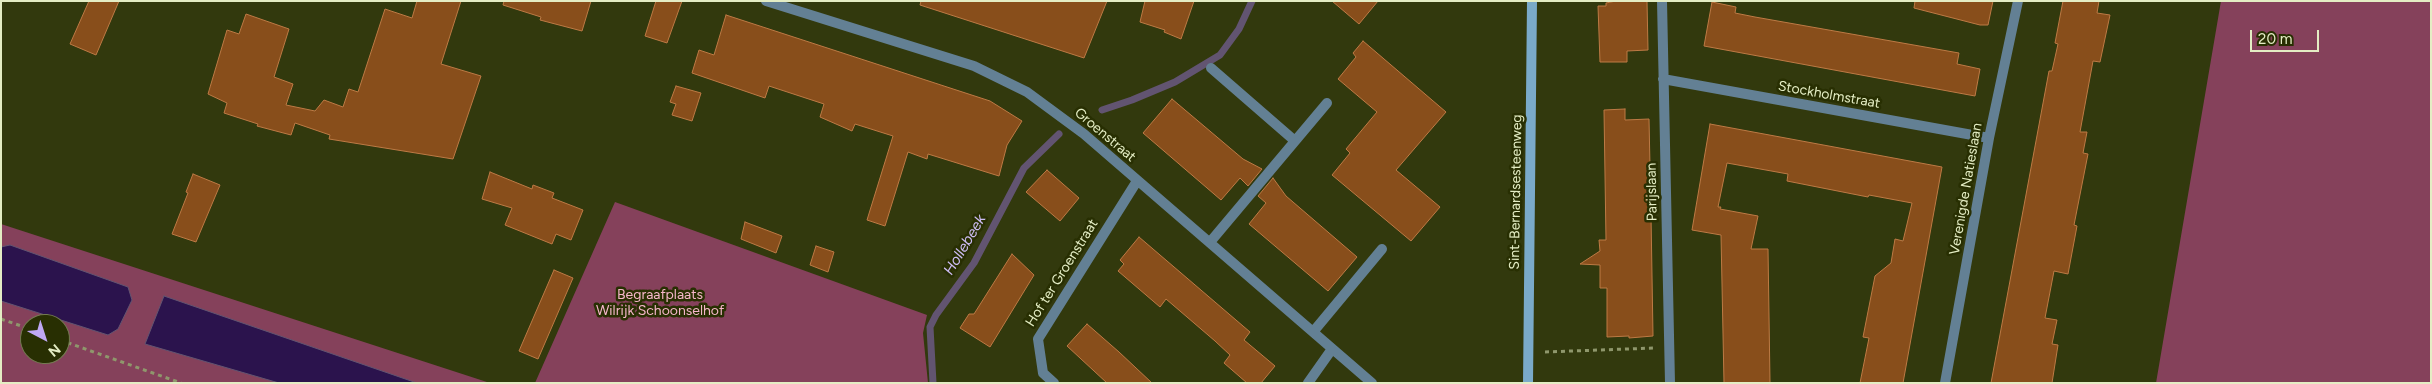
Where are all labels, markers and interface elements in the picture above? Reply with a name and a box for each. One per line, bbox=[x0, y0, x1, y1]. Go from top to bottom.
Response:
scale bar bbox=[2252, 20, 2321, 52]
text: 20 m bbox=[2258, 30, 2292, 48]
street label: Stockholmstraat bbox=[1777, 78, 1881, 112]
street label: Groenstraat bbox=[1071, 104, 1139, 166]
street label: Sint-Bernardsesteenweg bbox=[1506, 114, 1526, 270]
street label: Verenigde Natieslaan bbox=[1946, 122, 1986, 256]
street label: Parijslaan bbox=[1643, 163, 1661, 221]
water label: Hollebeek bbox=[940, 211, 990, 279]
street label: Hof ter Groenstraat bbox=[1022, 216, 1102, 330]
park label: Begraafplaats Wilrijk Schoonselhof bbox=[596, 287, 724, 320]
north arrow bbox=[20, 314, 70, 364]
text: N bbox=[45, 340, 64, 360]

